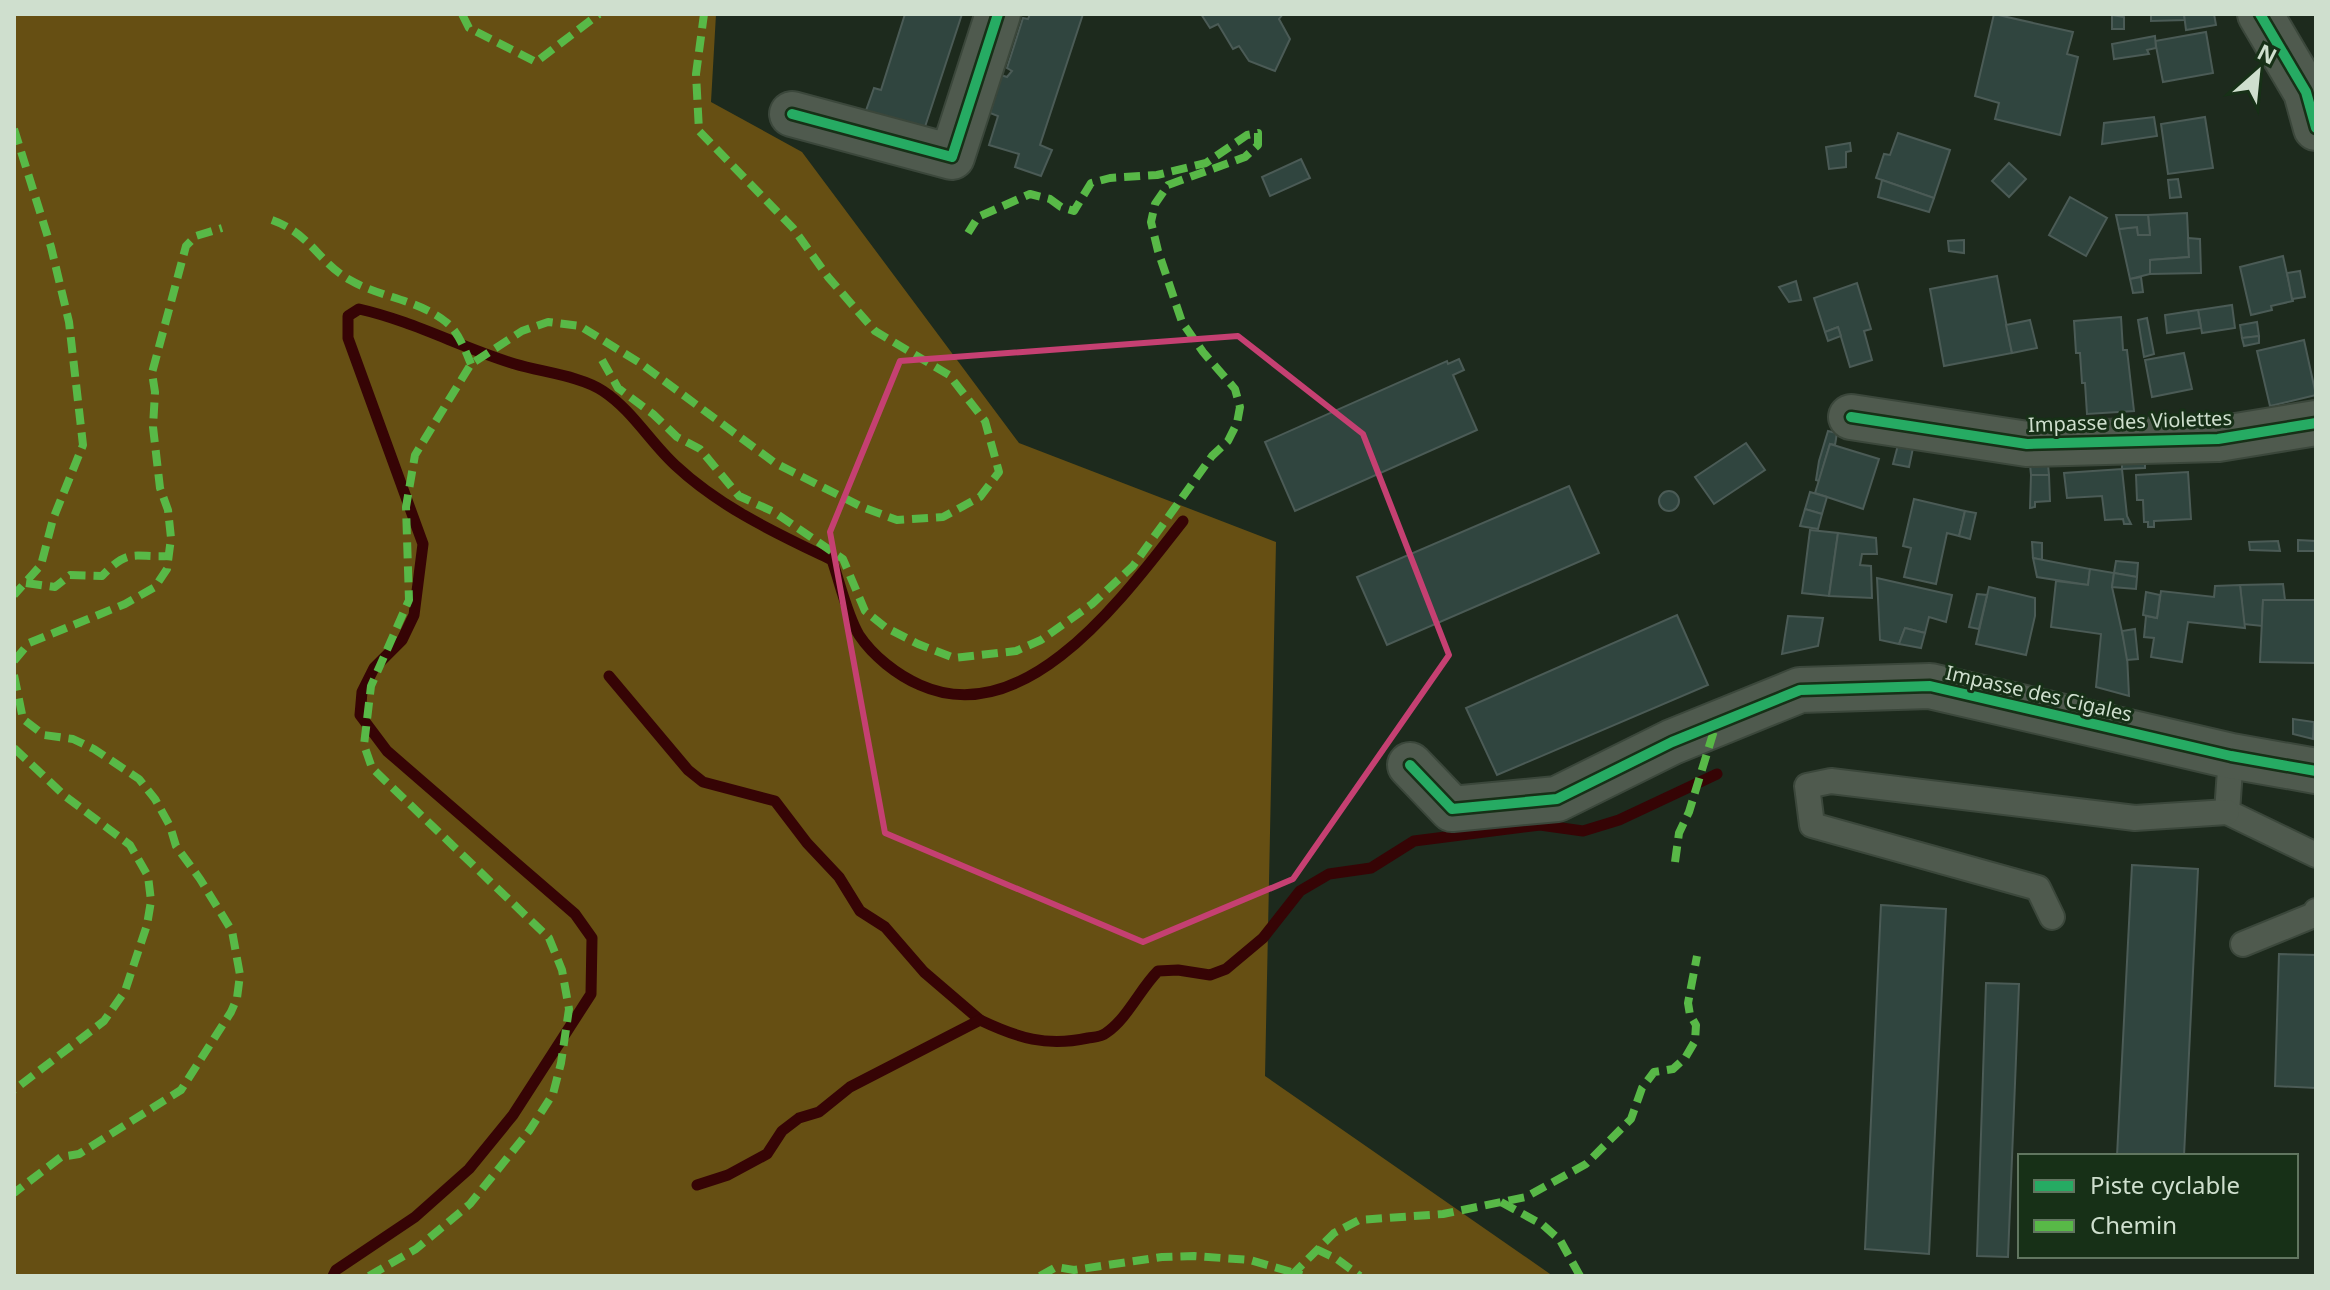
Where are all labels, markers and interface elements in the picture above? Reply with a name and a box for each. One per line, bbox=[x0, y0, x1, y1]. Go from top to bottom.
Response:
north arrow bbox=[2218, 32, 2298, 112]
text: N bbox=[2253, 36, 2282, 71]
street label: Impasse des Violettes bbox=[2028, 404, 2232, 438]
street label: Impasse des Cigales bbox=[1943, 658, 2135, 728]
legend bbox=[2018, 1154, 2298, 1258]
text: Piste cyclable bbox=[2090, 1168, 2240, 1201]
text: Chemin bbox=[2090, 1208, 2177, 1241]

